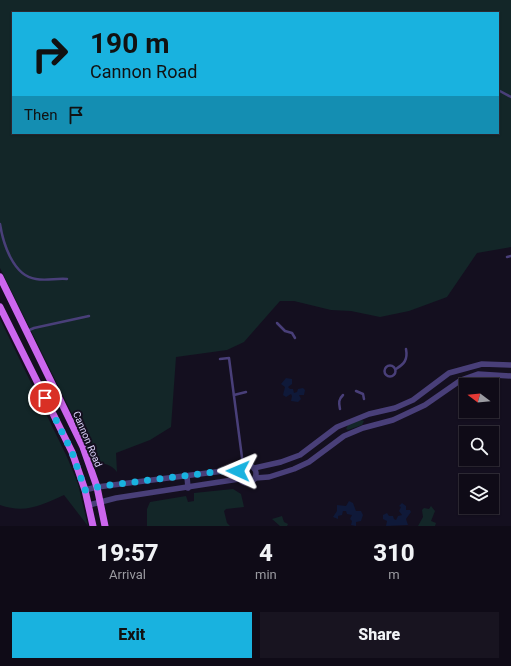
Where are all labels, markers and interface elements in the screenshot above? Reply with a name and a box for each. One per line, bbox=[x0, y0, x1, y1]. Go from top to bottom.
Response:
text: 190 m bbox=[90, 27, 169, 60]
icon: right bbox=[24, 28, 76, 80]
text: Cannon Road bbox=[90, 61, 197, 82]
icon: arrive bbox=[65, 104, 87, 126]
text: Then bbox=[24, 106, 57, 124]
north arrow bbox=[459, 378, 499, 418]
map controls bbox=[459, 378, 499, 514]
pin bbox=[28, 381, 62, 415]
icon: arrive bbox=[34, 387, 56, 409]
street label: Cannon Road bbox=[71, 410, 104, 469]
button: search bbox=[459, 426, 499, 466]
position arrow bbox=[217, 450, 259, 492]
button: layers bbox=[459, 474, 499, 514]
text: 19:57 bbox=[96, 539, 159, 567]
text: 4 bbox=[259, 539, 273, 567]
text: 310 bbox=[373, 539, 415, 567]
text: Arrival bbox=[109, 567, 146, 582]
text: min bbox=[255, 567, 277, 582]
text: m bbox=[388, 567, 400, 582]
button: Exit bbox=[12, 612, 252, 658]
button: Share bbox=[260, 612, 499, 658]

